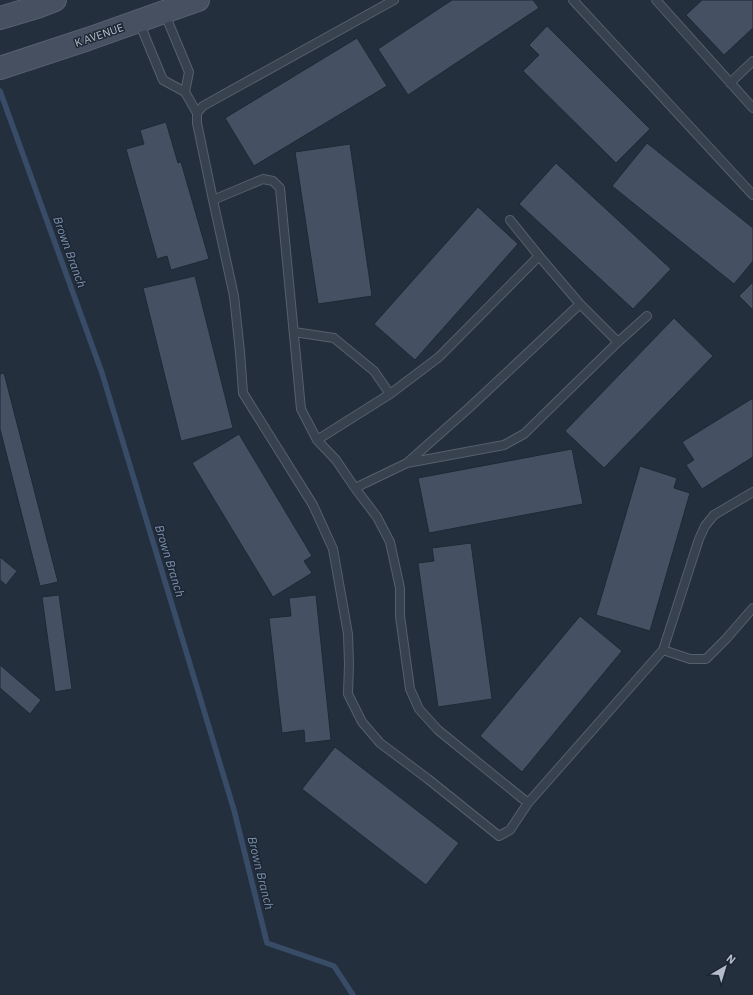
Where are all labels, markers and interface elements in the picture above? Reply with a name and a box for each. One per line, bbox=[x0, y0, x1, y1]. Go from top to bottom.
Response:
street label: K AVENUE bbox=[73, 20, 125, 50]
water label: Brown Branch bbox=[50, 214, 90, 290]
water label: Brown Branch bbox=[152, 523, 188, 599]
water label: Brown Branch bbox=[245, 835, 277, 911]
north arrow bbox=[705, 947, 745, 987]
text: N bbox=[724, 951, 739, 967]

